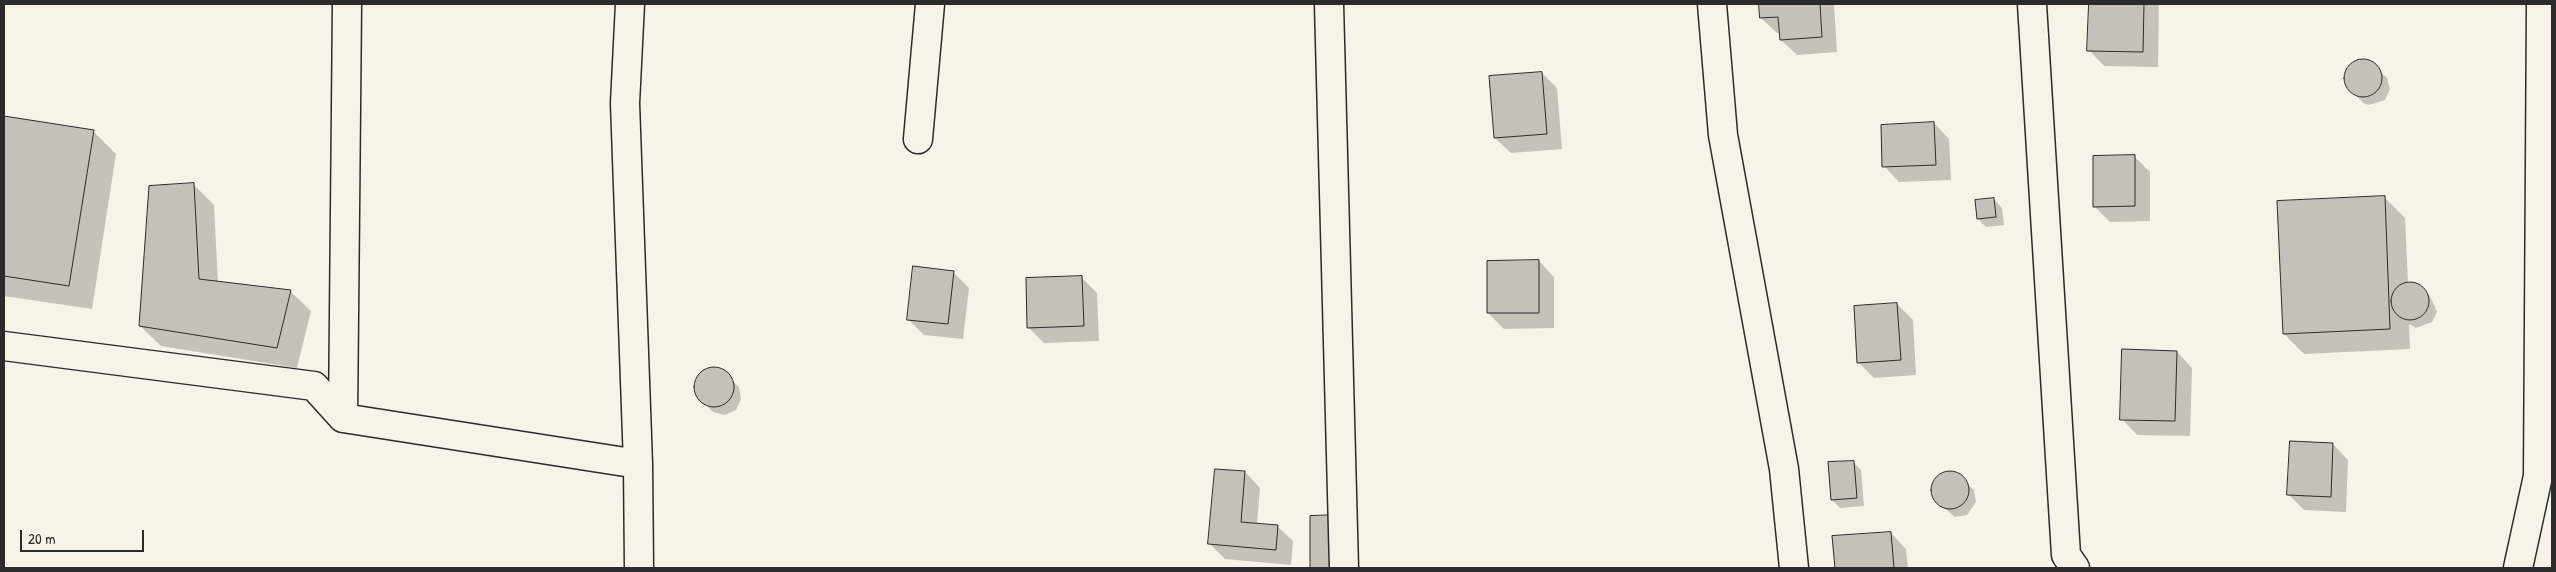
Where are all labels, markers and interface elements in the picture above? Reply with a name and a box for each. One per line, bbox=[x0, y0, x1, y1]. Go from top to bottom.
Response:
scale bar bbox=[22, 520, 146, 552]
text: 20 m bbox=[28, 528, 55, 549]

